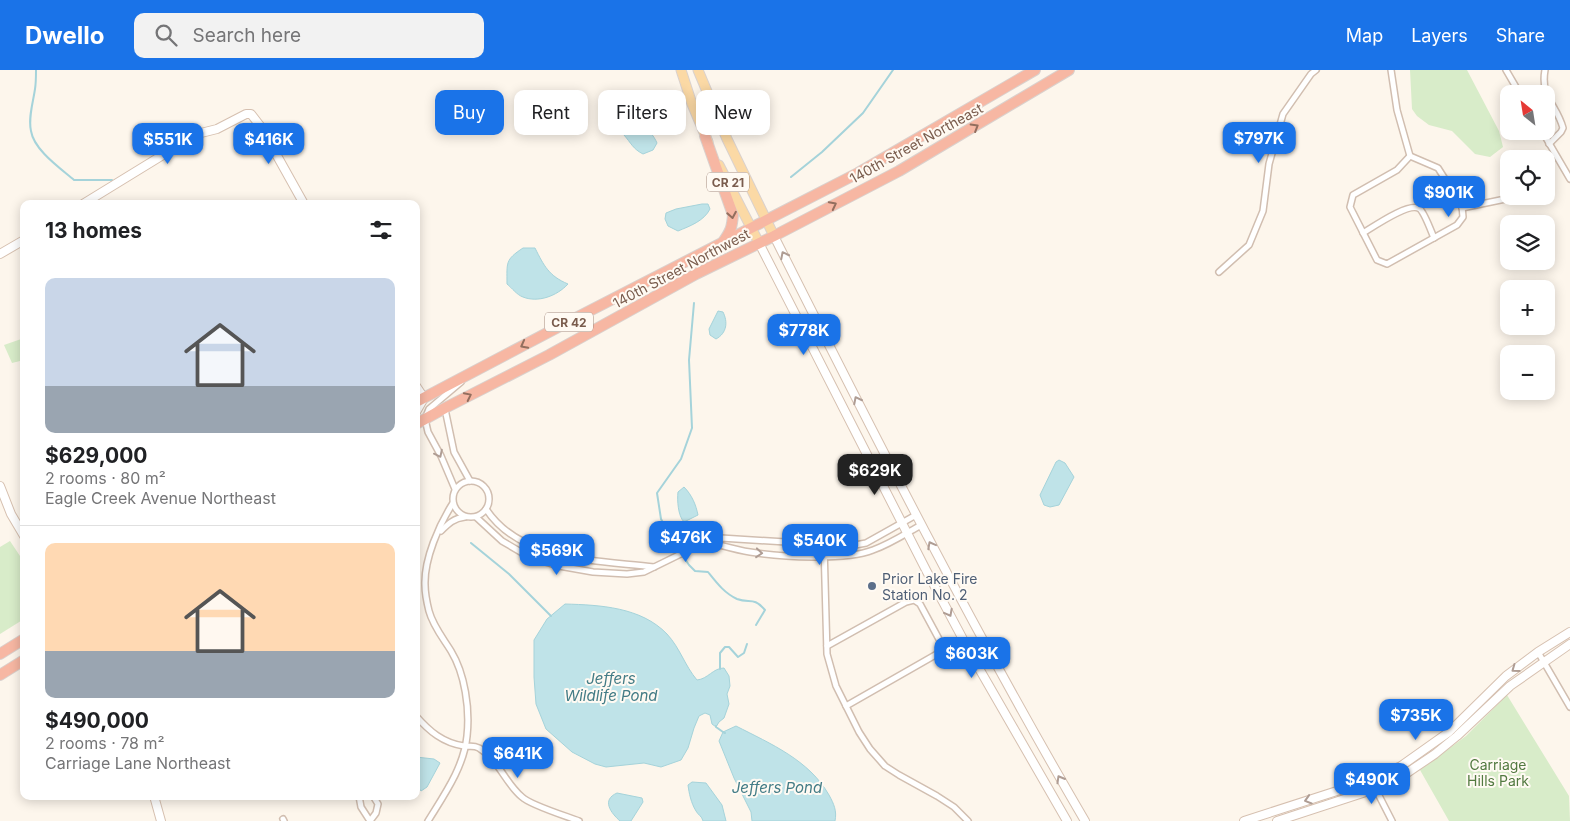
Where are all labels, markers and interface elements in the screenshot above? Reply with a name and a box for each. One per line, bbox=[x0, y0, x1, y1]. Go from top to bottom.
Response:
search box bbox=[134, 13, 484, 58]
text: Dwello bbox=[25, 21, 104, 50]
icon: search bbox=[152, 21, 180, 49]
text: Search here bbox=[192, 24, 301, 47]
text: Map bbox=[1346, 25, 1383, 46]
text: Layers bbox=[1411, 25, 1468, 46]
text: Share bbox=[1496, 25, 1545, 46]
north arrow bbox=[1500, 85, 1555, 140]
map controls bbox=[1500, 85, 1555, 400]
chip: Buy bbox=[435, 90, 504, 135]
chip: Rent bbox=[514, 90, 588, 135]
chip: Filters bbox=[598, 90, 686, 135]
chip: New bbox=[696, 90, 770, 135]
street label: 140th Street Northeast bbox=[847, 99, 986, 187]
pin: $551K bbox=[133, 122, 203, 165]
pin: $416K bbox=[234, 122, 304, 165]
pin: $797K bbox=[1224, 122, 1294, 164]
one-way arrow bbox=[970, 123, 979, 133]
text: $797K bbox=[1234, 128, 1284, 148]
text: $551K bbox=[143, 129, 193, 149]
text: $416K bbox=[244, 129, 294, 149]
button: locate bbox=[1500, 150, 1555, 205]
road number: CR 21 bbox=[707, 172, 749, 191]
pin: $901K bbox=[1414, 176, 1484, 218]
text: $901K bbox=[1424, 182, 1474, 202]
one-way arrow bbox=[828, 201, 837, 211]
one-way arrow bbox=[726, 210, 736, 219]
button: layers bbox=[1500, 215, 1555, 270]
icon: filters bbox=[367, 216, 395, 244]
text: 13 homes bbox=[45, 218, 142, 243]
street label: 140th Street Northwest bbox=[610, 224, 753, 311]
one-way arrow bbox=[780, 251, 790, 260]
button: + bbox=[1500, 280, 1555, 335]
icon: home bbox=[175, 310, 265, 400]
road number: CR 42 bbox=[545, 312, 593, 332]
pin: $778K bbox=[769, 314, 839, 356]
text: $778K bbox=[778, 320, 830, 340]
one-way arrow bbox=[520, 339, 529, 349]
button: − bbox=[1500, 345, 1555, 400]
one-way arrow bbox=[462, 393, 471, 403]
one-way arrow bbox=[853, 396, 863, 405]
text: $629,000 bbox=[45, 443, 148, 468]
one-way arrow bbox=[433, 449, 443, 458]
pin: $629K bbox=[840, 454, 910, 496]
text: $629K bbox=[849, 460, 901, 480]
text: 2 rooms · 80 m² bbox=[45, 468, 166, 488]
text: Eagle Creek Avenue Northeast bbox=[45, 488, 276, 508]
pin: $476K bbox=[651, 520, 721, 563]
pin: $540K bbox=[785, 524, 855, 566]
text: $476K bbox=[660, 527, 712, 547]
text: $540K bbox=[793, 530, 847, 550]
pin: $569K bbox=[522, 534, 592, 576]
text: $569K bbox=[531, 540, 584, 560]
one-way arrow bbox=[927, 541, 937, 550]
one-way arrow bbox=[755, 547, 763, 558]
place label: Prior Lake Fire Station No. 2 bbox=[882, 570, 978, 603]
icon: home bbox=[175, 576, 265, 666]
marker: Prior Lake Fire Station No. 2 bbox=[866, 580, 878, 592]
one-way arrow bbox=[943, 608, 953, 617]
pin: $603K bbox=[937, 636, 1007, 679]
text: $603K bbox=[945, 643, 999, 663]
one-way arrow bbox=[1511, 663, 1521, 672]
water label: Jeffers Wildlife Pond bbox=[564, 669, 658, 705]
pin: $735K bbox=[1381, 698, 1451, 741]
text: $735K bbox=[1390, 705, 1442, 725]
text: $490,000 bbox=[45, 708, 149, 733]
text: 2 rooms · 78 m² bbox=[45, 733, 165, 753]
pin: $641K bbox=[483, 736, 553, 779]
text: $641K bbox=[493, 743, 543, 763]
text: Carriage Lane Northeast bbox=[45, 753, 231, 773]
park label: Carriage Hills Park bbox=[1467, 756, 1529, 789]
pin: $490K bbox=[1337, 762, 1407, 805]
text: $490K bbox=[1345, 769, 1399, 789]
one-way arrow bbox=[1056, 775, 1066, 784]
water label: Jeffers Pond bbox=[732, 778, 823, 797]
one-way arrow bbox=[1304, 795, 1312, 805]

